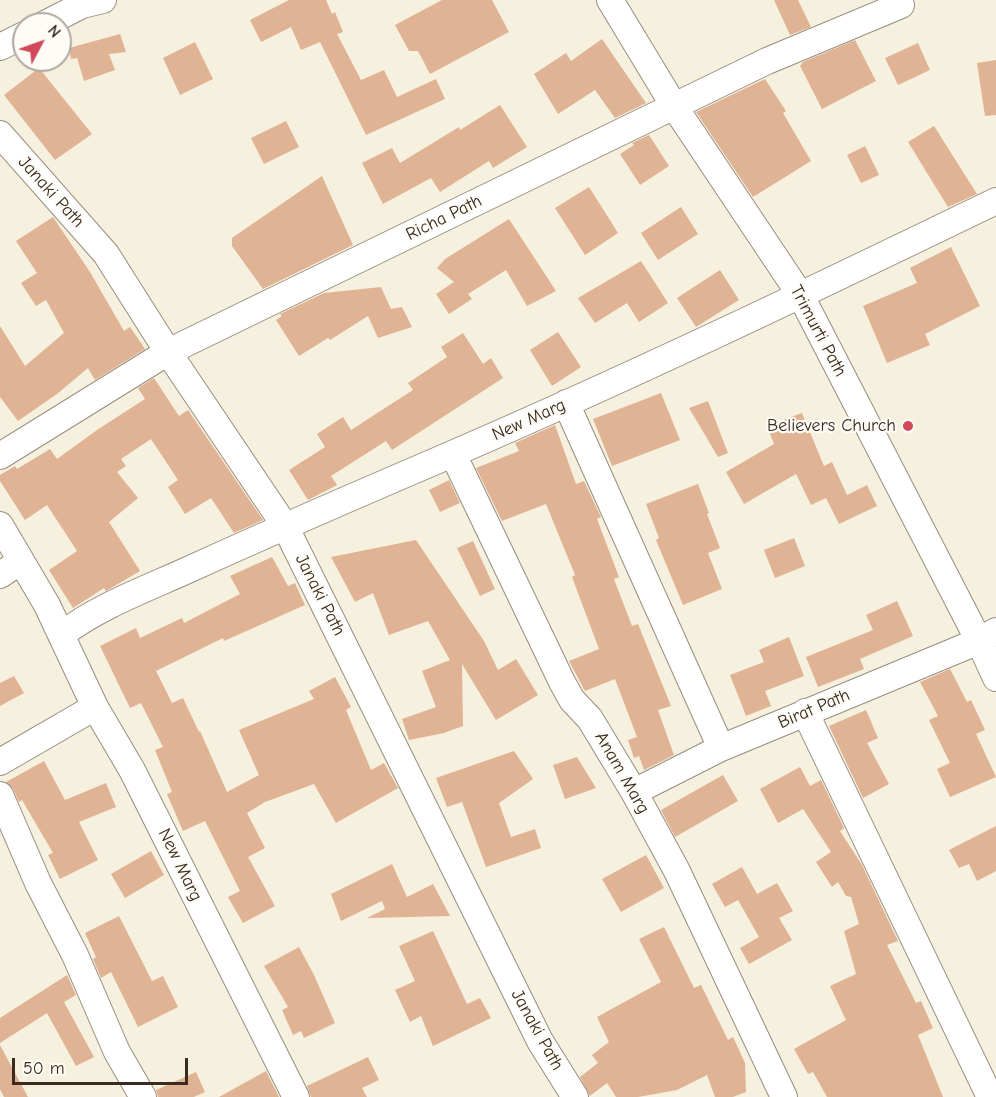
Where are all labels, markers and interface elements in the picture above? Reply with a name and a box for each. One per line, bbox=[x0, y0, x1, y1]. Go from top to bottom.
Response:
north arrow bbox=[12, 12, 72, 72]
text: N bbox=[44, 22, 64, 41]
street label: Janaki Path bbox=[13, 152, 89, 232]
street label: Richa Path bbox=[402, 190, 486, 246]
street label: Trimurti Path bbox=[785, 282, 851, 380]
street label: New Marg bbox=[489, 394, 569, 446]
place label: Believers Church bbox=[767, 415, 896, 437]
marker: Believers Church bbox=[901, 419, 915, 433]
street label: Janaki Path bbox=[290, 550, 350, 640]
street label: Birat Path bbox=[775, 684, 853, 734]
street label: Anam Marg bbox=[590, 728, 654, 818]
street label: New Marg bbox=[153, 825, 207, 905]
street label: Janaki Path bbox=[506, 986, 568, 1074]
scale bar bbox=[15, 1046, 190, 1084]
text: 50 m bbox=[23, 1058, 65, 1079]

